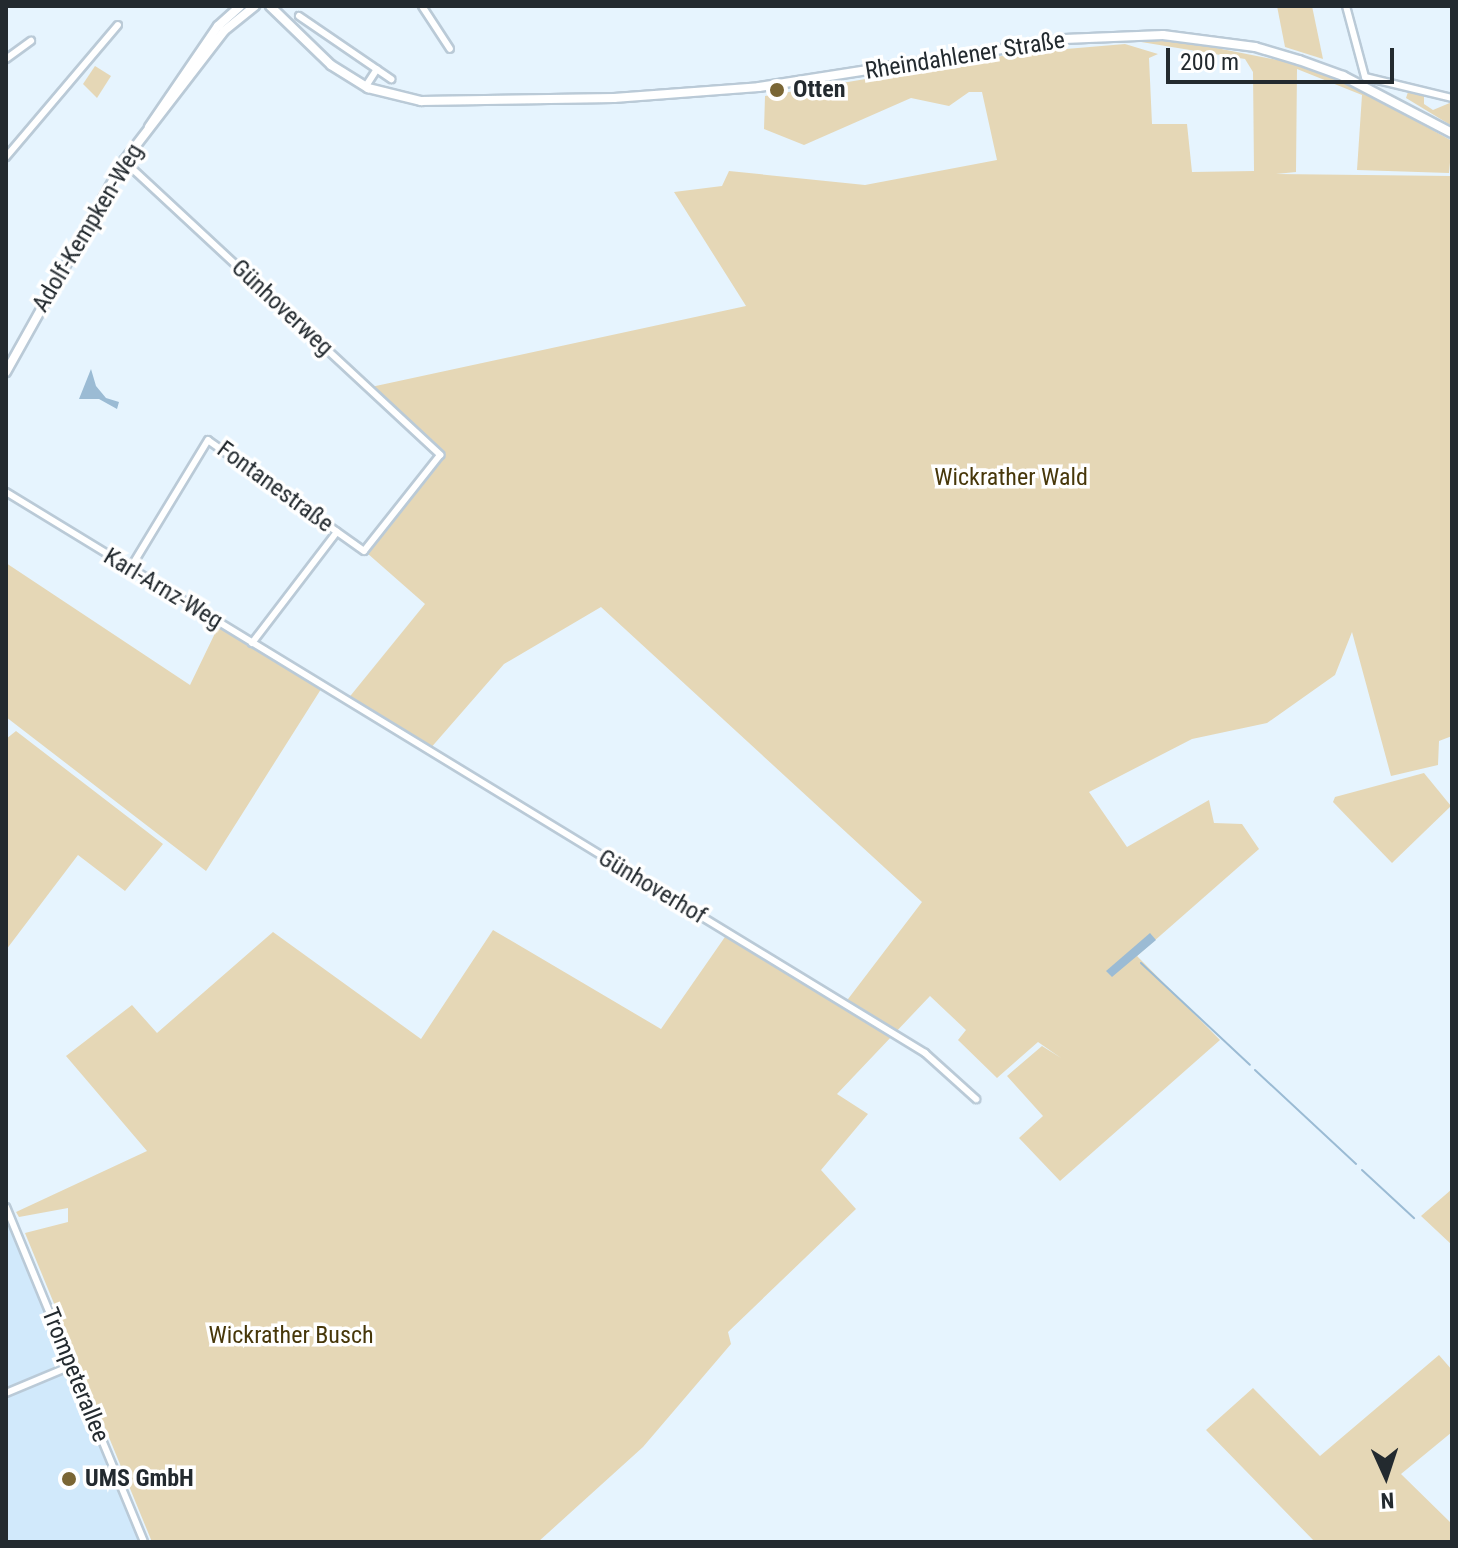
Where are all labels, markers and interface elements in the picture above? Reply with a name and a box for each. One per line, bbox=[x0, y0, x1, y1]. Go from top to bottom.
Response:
street label: Rheindahlener Straße bbox=[863, 26, 1067, 86]
scale bar bbox=[1170, 32, 1398, 82]
text: 200 m bbox=[1180, 48, 1239, 76]
place label: Otten bbox=[793, 76, 846, 104]
marker: Otten bbox=[768, 81, 786, 99]
street label: Adolf-Kempken-Weg bbox=[26, 139, 150, 317]
street label: Günhoverweg bbox=[225, 254, 339, 362]
street label: Fontanestraße bbox=[211, 435, 339, 539]
park label: Wickrather Wald bbox=[934, 464, 1088, 492]
street label: Karl-Arnz-Weg bbox=[98, 542, 228, 636]
street label: Günhoverhof bbox=[593, 844, 711, 930]
street label: Trompeterallee bbox=[35, 1304, 115, 1446]
park label: Wickrather Busch bbox=[208, 1322, 374, 1350]
north arrow bbox=[1346, 1436, 1426, 1516]
place label: UMS GmbH bbox=[85, 1465, 194, 1493]
marker: UMS GmbH bbox=[60, 1470, 78, 1488]
text: N bbox=[1380, 1488, 1395, 1513]

